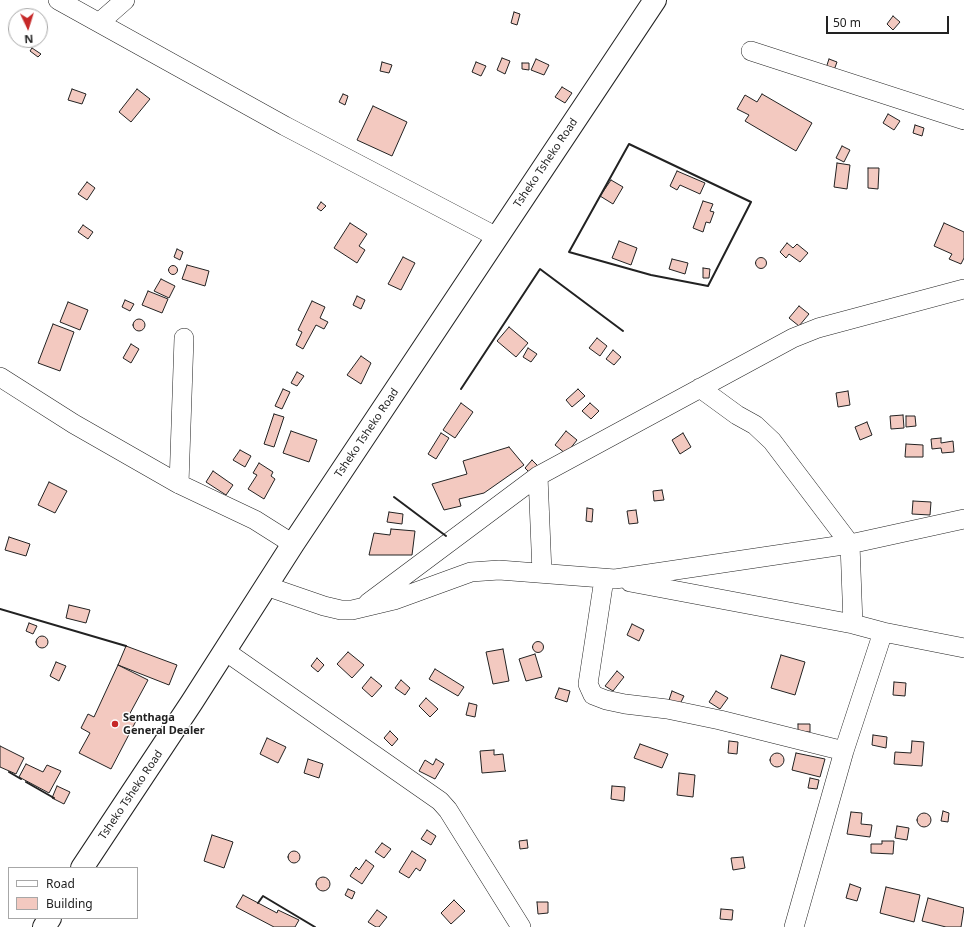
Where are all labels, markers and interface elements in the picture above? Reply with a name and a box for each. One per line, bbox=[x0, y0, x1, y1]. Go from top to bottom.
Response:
north arrow bbox=[8, 8, 48, 48]
scale bar bbox=[828, 8, 951, 34]
text: 50 m bbox=[833, 14, 861, 31]
text: N bbox=[24, 32, 34, 47]
street label: Tsheko Tsheko Road bbox=[511, 116, 581, 210]
street label: Tsheko Tsheko Road bbox=[332, 386, 402, 480]
place label: Senthaga General Dealer bbox=[123, 711, 205, 737]
marker: Senthaga General Dealer bbox=[110, 719, 120, 729]
street label: Tsheko Tsheko Road bbox=[96, 748, 166, 842]
legend bbox=[8, 867, 138, 919]
text: Road bbox=[46, 875, 75, 892]
text: Building bbox=[46, 895, 93, 912]

